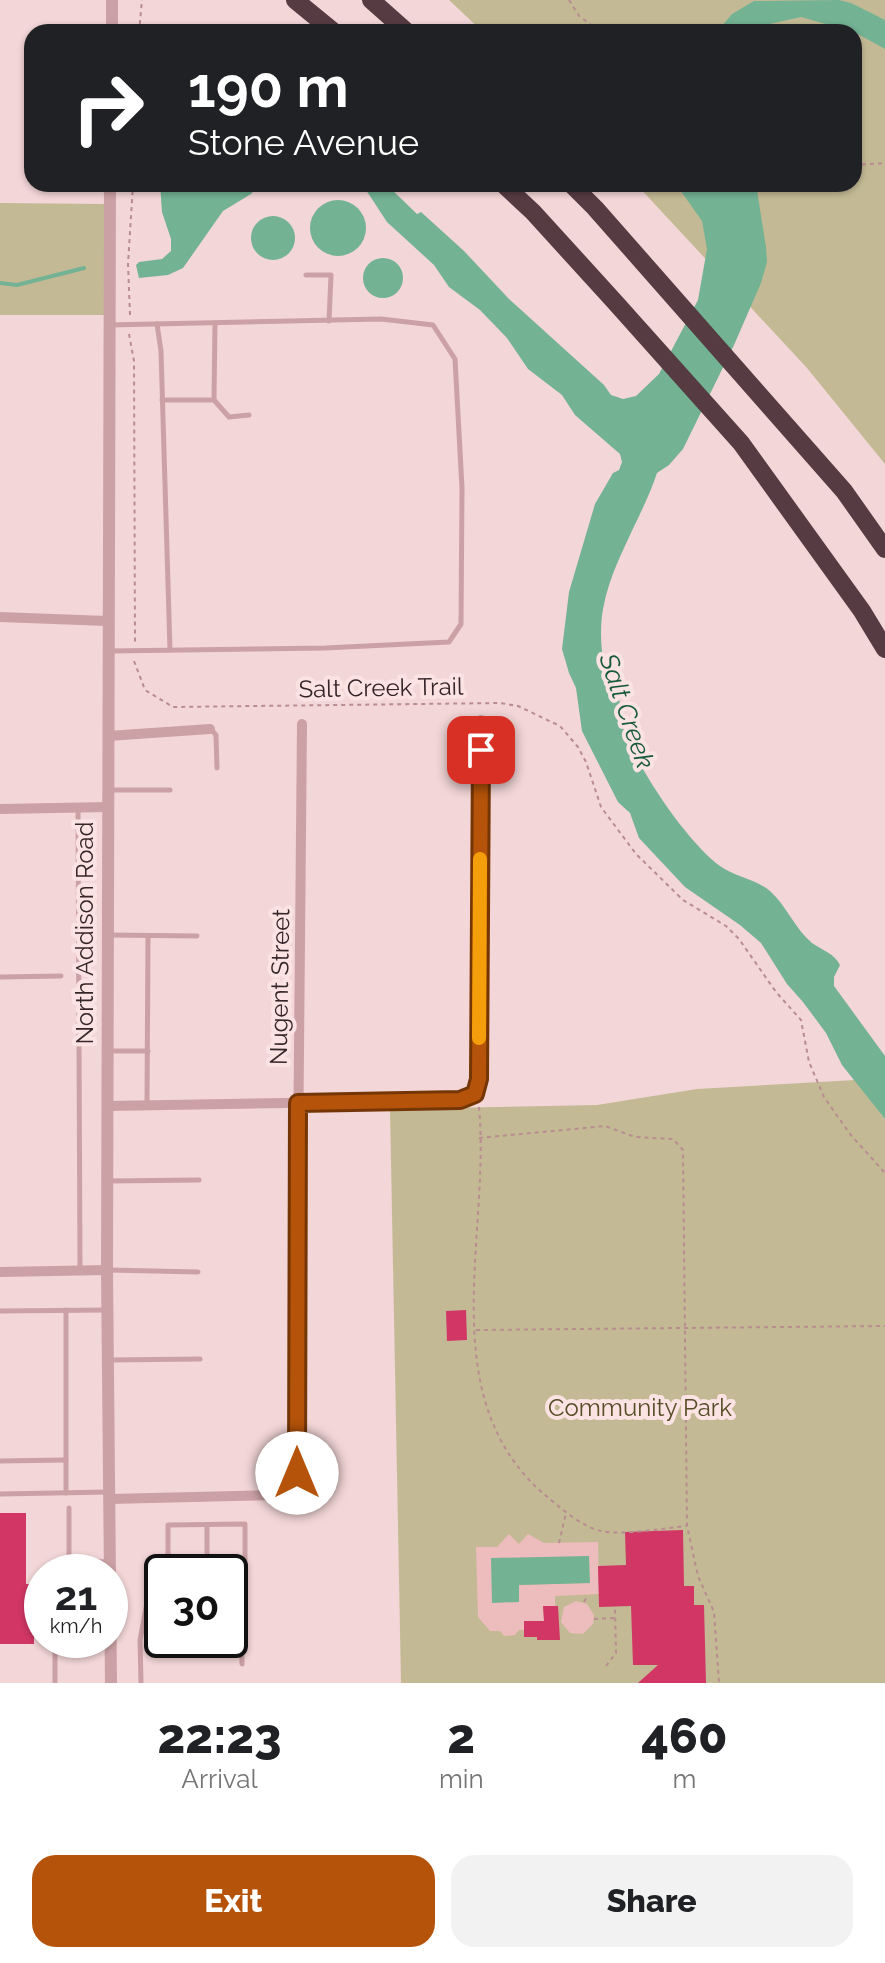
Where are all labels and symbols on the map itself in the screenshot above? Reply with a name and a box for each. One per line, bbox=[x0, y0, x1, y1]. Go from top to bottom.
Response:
water label: Salt Creek bbox=[593, 649, 661, 773]
street label: Salt Creek Trail bbox=[298, 672, 464, 703]
pin bbox=[447, 716, 515, 784]
street label: North Addison Road bbox=[70, 822, 99, 1044]
street label: Nugent Street bbox=[264, 909, 295, 1065]
park label: Community Park bbox=[548, 1393, 732, 1422]
position arrow bbox=[255, 1431, 339, 1515]
speed limit sign: 30 bbox=[144, 1554, 248, 1658]

